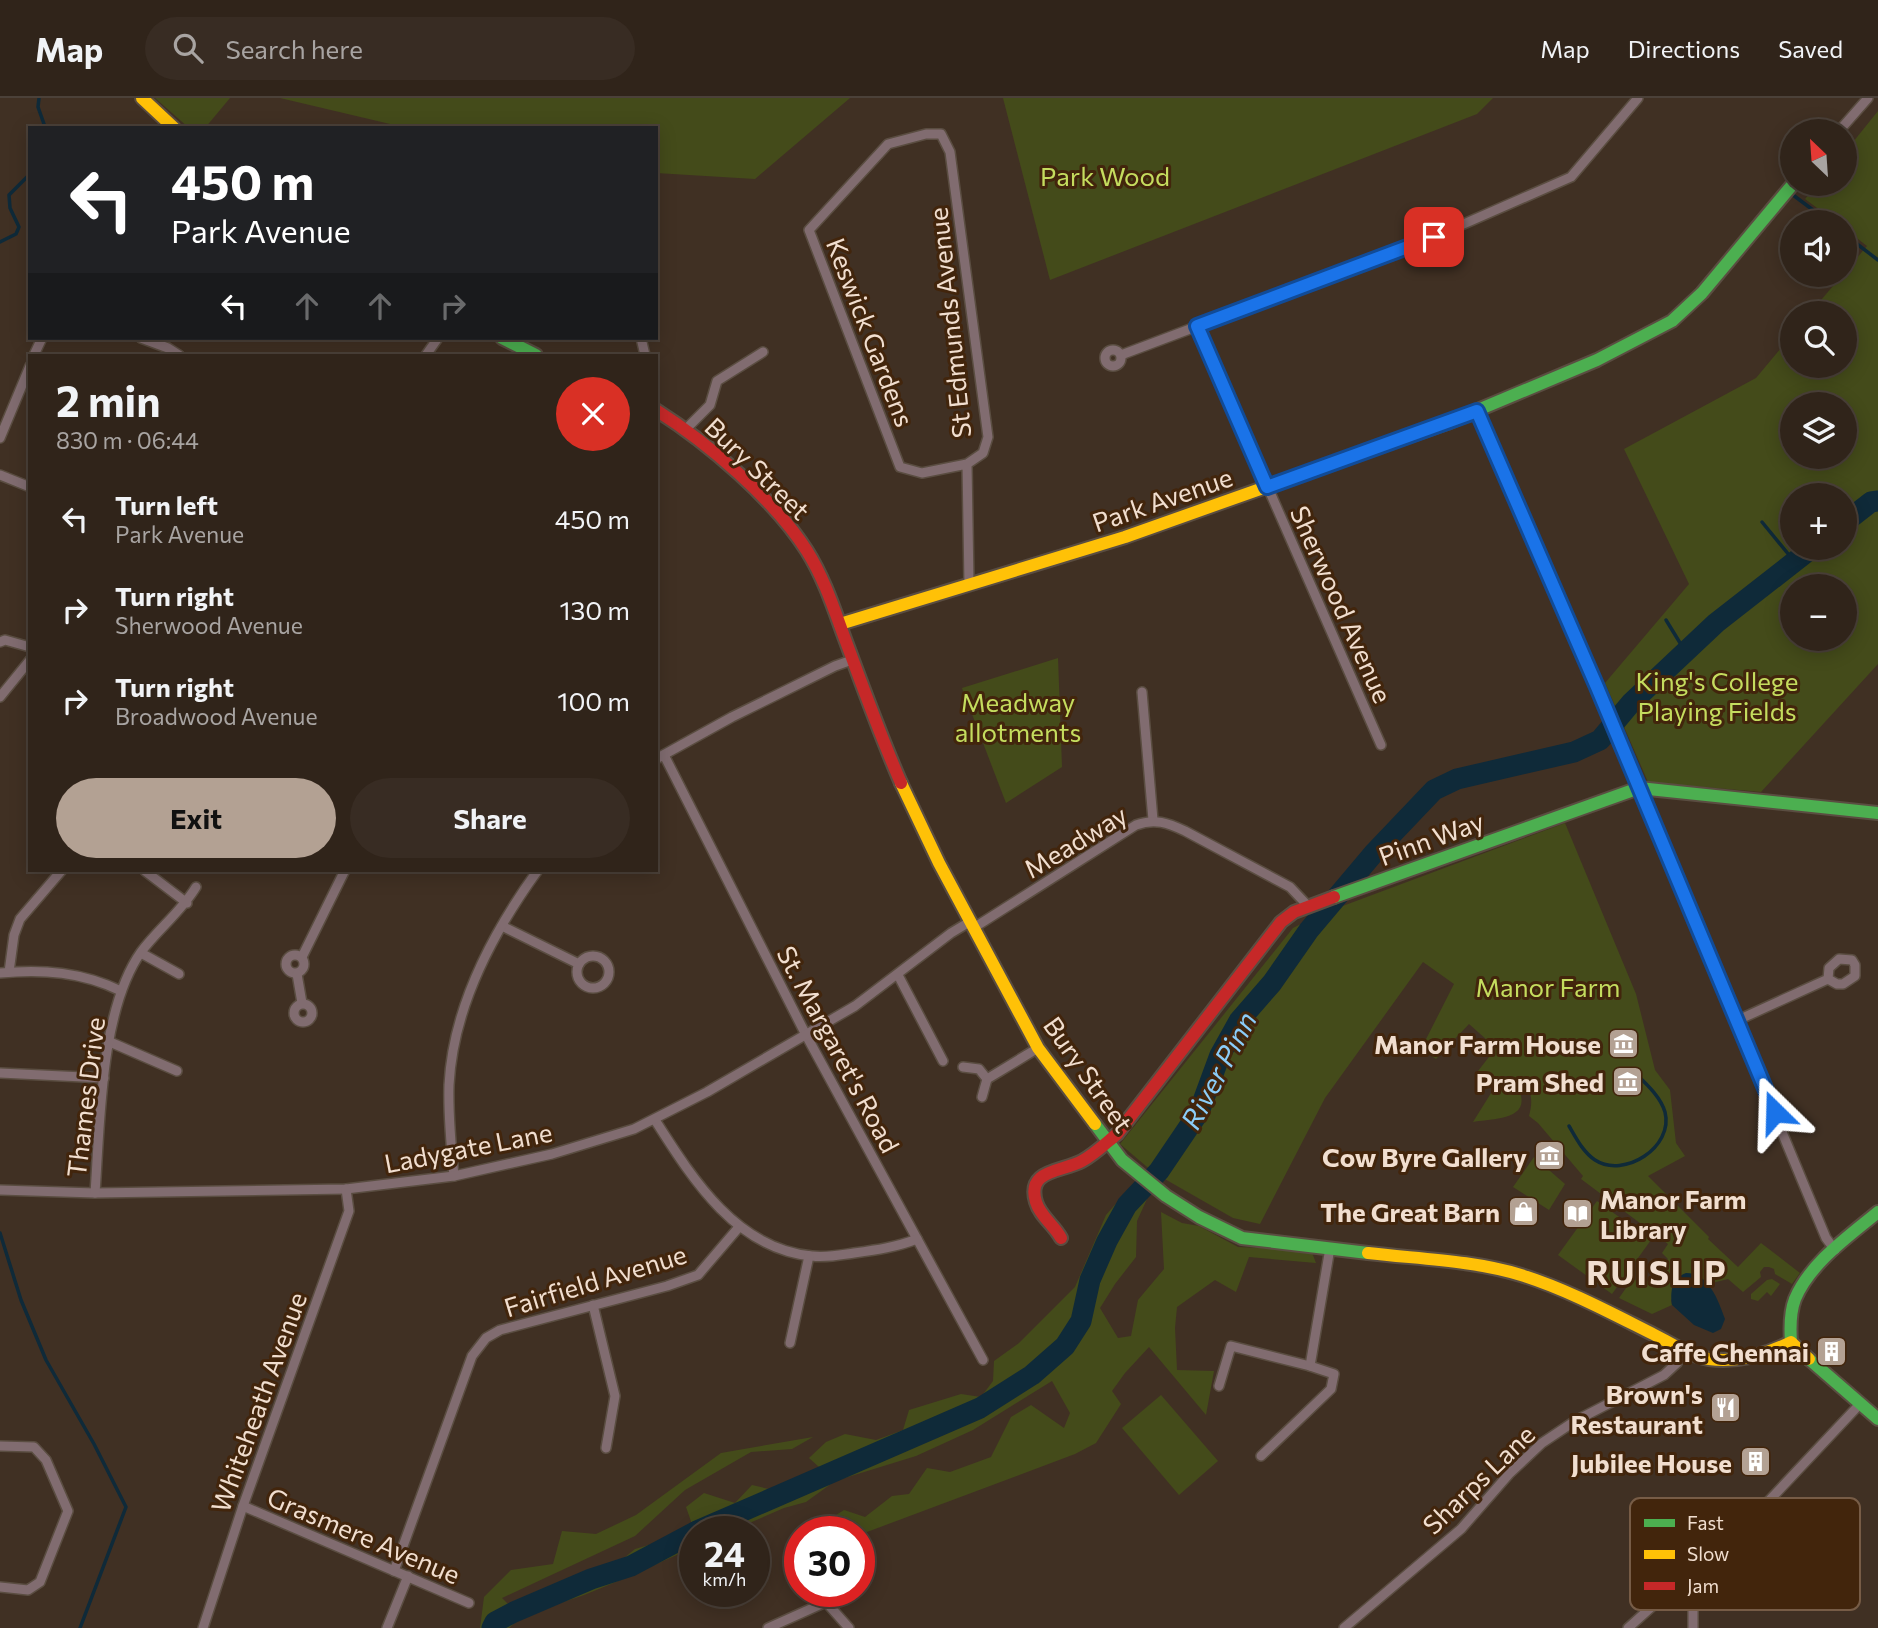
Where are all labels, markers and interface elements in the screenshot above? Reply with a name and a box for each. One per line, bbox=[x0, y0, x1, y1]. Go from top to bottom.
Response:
search box bbox=[145, 17, 635, 80]
text: Map bbox=[35, 28, 103, 69]
icon: search bbox=[169, 29, 207, 67]
text: Search here bbox=[225, 33, 363, 64]
text: Map bbox=[1540, 34, 1590, 63]
text: Directions bbox=[1628, 34, 1740, 63]
text: Saved bbox=[1778, 34, 1843, 63]
north arrow bbox=[1780, 119, 1857, 196]
map controls bbox=[1780, 119, 1857, 651]
text: 450 m bbox=[171, 150, 314, 210]
icon: left bbox=[56, 154, 147, 245]
park label: Park Wood bbox=[1040, 160, 1170, 191]
street label: St Edmunds Avenue bbox=[921, 206, 977, 440]
pin bbox=[1404, 207, 1464, 267]
text: Park Avenue bbox=[171, 210, 351, 250]
button: sound bbox=[1780, 210, 1857, 287]
icon: arrive bbox=[1415, 218, 1453, 256]
street label: Keswick Gardens bbox=[821, 233, 921, 431]
icon: left bbox=[215, 287, 253, 325]
icon: ahead bbox=[288, 287, 326, 325]
icon: ahead bbox=[361, 287, 399, 325]
icon: right bbox=[434, 287, 472, 325]
button: search bbox=[1780, 301, 1857, 378]
text: 2 min bbox=[56, 374, 161, 426]
button: close bbox=[556, 377, 630, 451]
button: layers bbox=[1780, 392, 1857, 469]
street label: Bury Street bbox=[699, 410, 817, 526]
text: 830 m · 06:44 bbox=[56, 426, 199, 454]
street label: Park Avenue bbox=[1088, 461, 1236, 537]
button: + bbox=[1780, 483, 1857, 560]
text: Turn left bbox=[115, 489, 218, 520]
icon: left bbox=[56, 500, 94, 538]
street label: Sherwood Avenue bbox=[1285, 501, 1399, 707]
text: 450 m bbox=[555, 503, 630, 534]
text: Park Avenue bbox=[115, 520, 244, 548]
button: − bbox=[1780, 574, 1857, 651]
text: Turn right bbox=[115, 580, 234, 611]
icon: right bbox=[56, 591, 94, 629]
text: 130 m bbox=[559, 594, 630, 625]
text: Sherwood Avenue bbox=[115, 611, 303, 639]
park label: King's College Playing Fields bbox=[1636, 665, 1799, 726]
text: Turn right bbox=[115, 671, 234, 702]
icon: right bbox=[56, 682, 94, 720]
text: 100 m bbox=[557, 685, 630, 716]
park label: Meadway allotments bbox=[955, 686, 1081, 747]
text: Broadwood Avenue bbox=[115, 702, 318, 730]
button: Exit bbox=[56, 778, 336, 858]
button: Share bbox=[350, 778, 630, 858]
street label: Meadway bbox=[1018, 798, 1132, 884]
street label: Pinn Way bbox=[1374, 805, 1488, 871]
street label: St. Margaret's Road bbox=[771, 940, 907, 1158]
park label: Manor Farm bbox=[1475, 971, 1621, 1002]
water label: River Pinn bbox=[1173, 1005, 1263, 1135]
street label: Bury Street bbox=[1038, 1010, 1140, 1138]
street label: Thames Drive bbox=[60, 1015, 110, 1179]
museum icon: Manor Farm House bbox=[1607, 1026, 1641, 1060]
place label: Manor Farm House bbox=[1374, 1028, 1601, 1059]
museum icon: Pram Shed bbox=[1610, 1064, 1644, 1098]
place label: Pram Shed bbox=[1476, 1066, 1604, 1097]
position arrow bbox=[1738, 1075, 1812, 1149]
street label: Ladygate Lane bbox=[381, 1116, 555, 1178]
museum icon: Cow Byre Gallery bbox=[1533, 1139, 1567, 1173]
place label: Cow Byre Gallery bbox=[1322, 1141, 1527, 1172]
place label: Manor Farm Library bbox=[1600, 1183, 1746, 1244]
shop icon: The Great Barn bbox=[1506, 1194, 1540, 1228]
place label: The Great Barn bbox=[1320, 1196, 1500, 1227]
library icon: Manor Farm Library bbox=[1560, 1196, 1594, 1230]
street label: Fairfield Avenue bbox=[500, 1238, 690, 1322]
district label: RUISLIP bbox=[1586, 1251, 1728, 1292]
street label: Whiteheath Avenue bbox=[204, 1288, 312, 1516]
building icon: Caffe Chennai bbox=[1815, 1334, 1849, 1368]
place label: Caffe Chennai bbox=[1641, 1336, 1809, 1367]
place label: Brown's Restaurant bbox=[1571, 1378, 1703, 1439]
restaurant icon: Brown's Restaurant bbox=[1709, 1391, 1743, 1425]
street label: Sharps Lane bbox=[1416, 1418, 1540, 1540]
building icon: Jubilee House bbox=[1738, 1445, 1772, 1479]
place label: Jubilee House bbox=[1571, 1447, 1732, 1478]
street label: Grasmere Avenue bbox=[263, 1480, 465, 1590]
legend bbox=[1630, 1498, 1860, 1610]
text: Fast bbox=[1687, 1511, 1724, 1534]
speed limit sign: 30 bbox=[784, 1516, 875, 1607]
text: 24 bbox=[704, 1531, 745, 1574]
text: Slow bbox=[1687, 1542, 1729, 1565]
text: km/h bbox=[703, 1568, 746, 1590]
text: Jam bbox=[1687, 1574, 1719, 1597]

